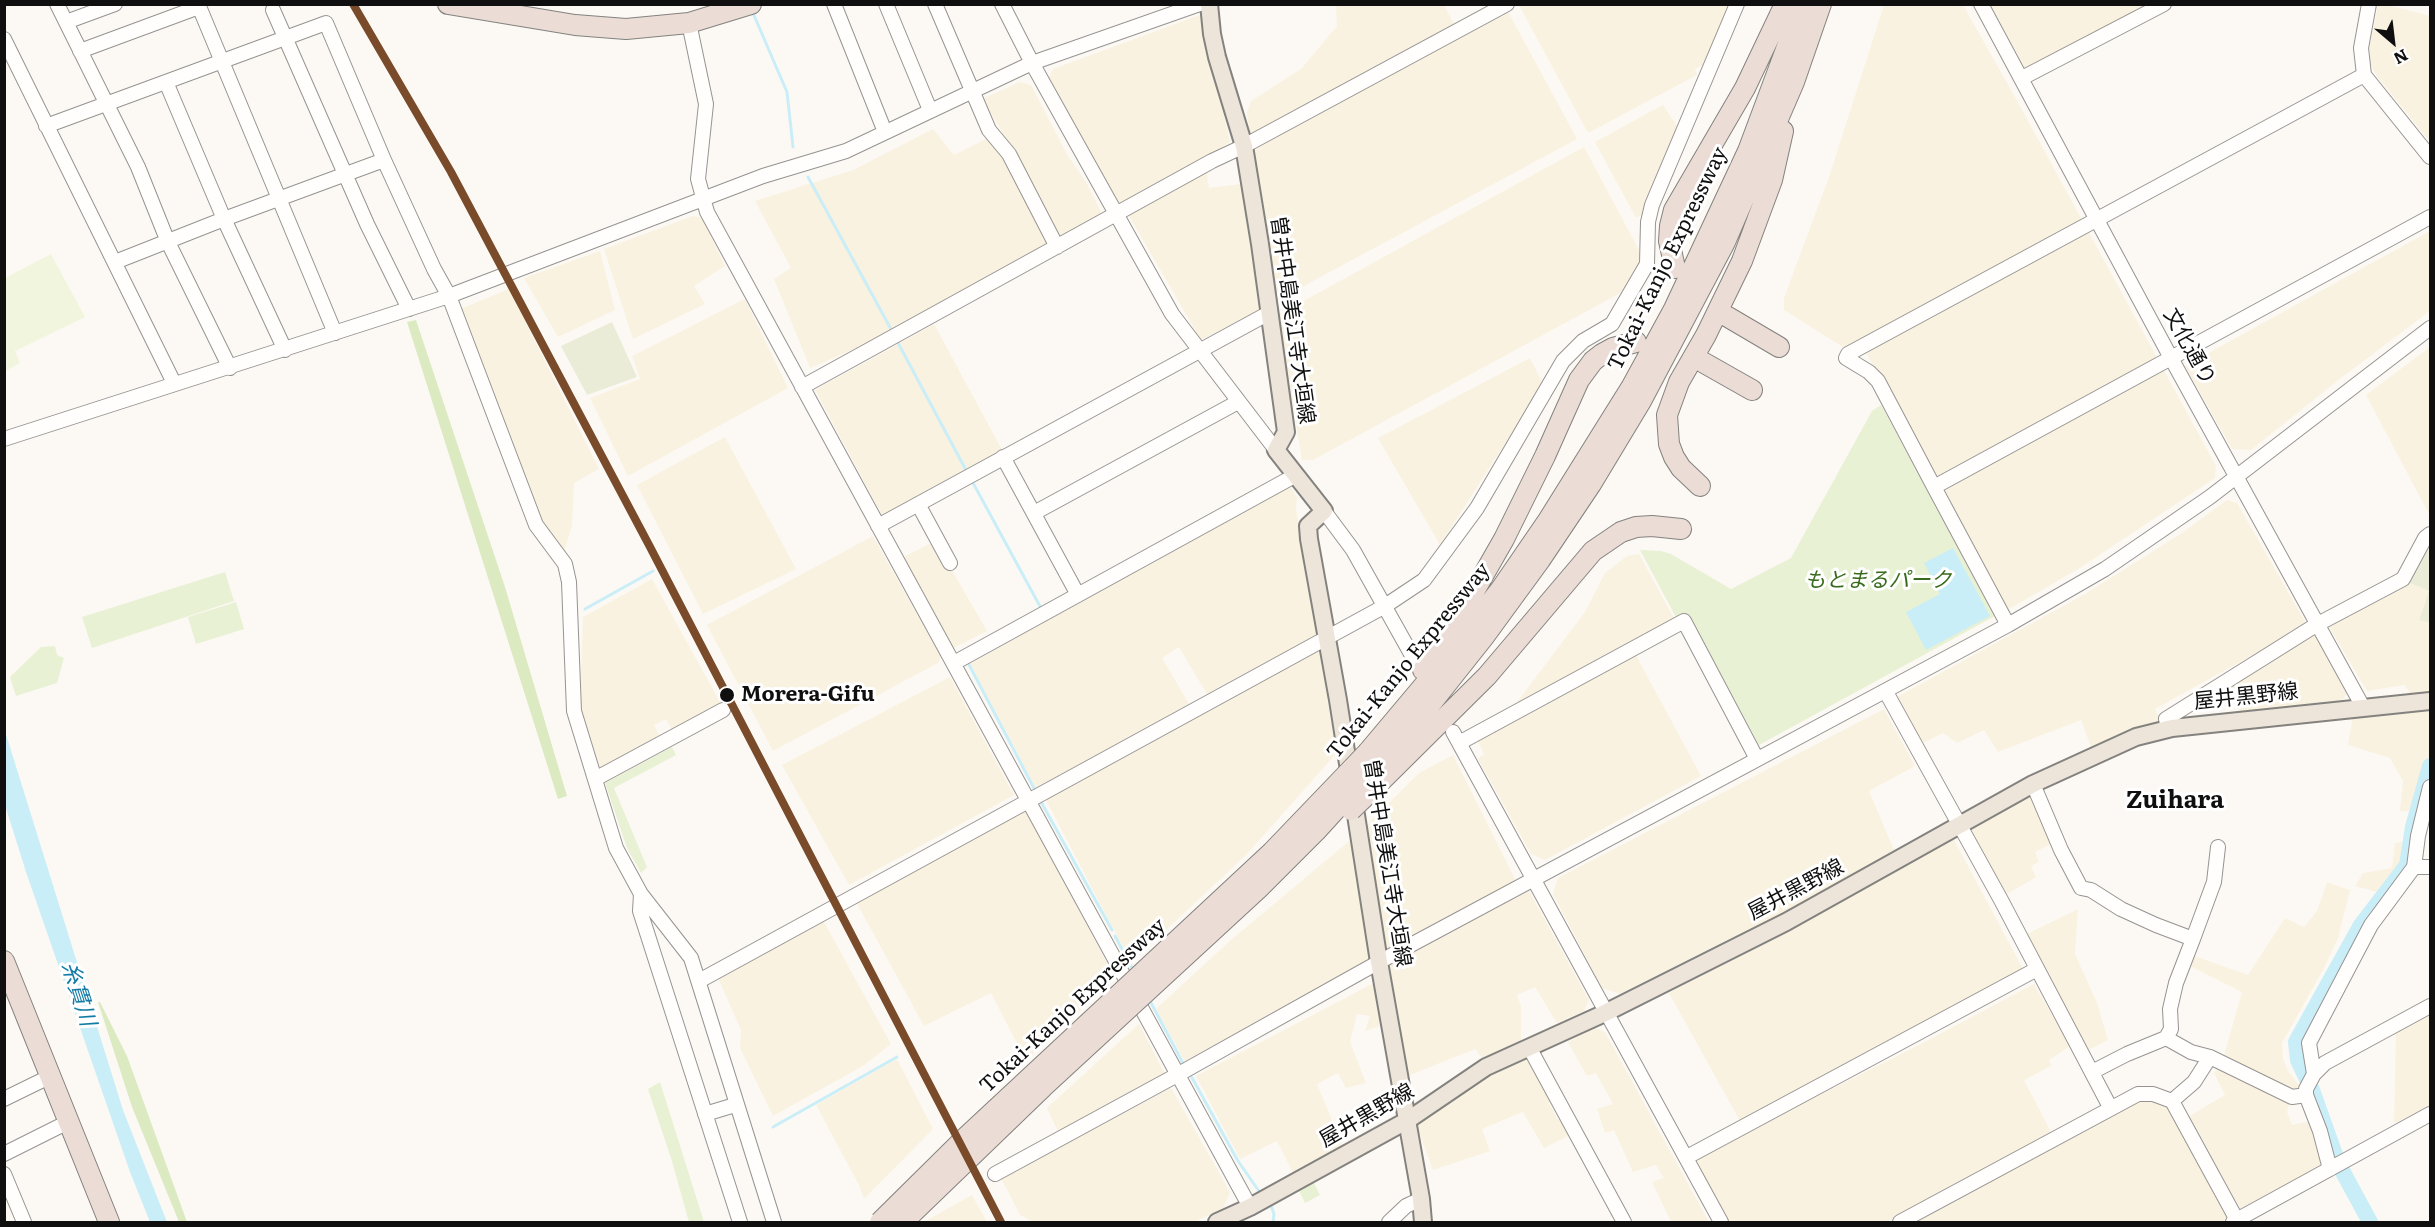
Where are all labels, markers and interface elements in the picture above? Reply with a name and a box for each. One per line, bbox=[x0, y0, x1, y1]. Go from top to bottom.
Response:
north arrow bbox=[2363, 12, 2423, 72]
text: N bbox=[2390, 44, 2413, 72]
street label: Tokai-Kanjo Expressway bbox=[1603, 143, 1733, 375]
street label: 曽井中島美江寺大垣線 bbox=[1265, 214, 1319, 426]
street label: 文化通り bbox=[2158, 304, 2220, 390]
street label: Tokai-Kanjo Expressway bbox=[1322, 558, 1496, 764]
park label: もとまるパーク bbox=[1805, 568, 1951, 594]
street label: 屋井黒野線 bbox=[2192, 679, 2300, 715]
place label: Morera-Gifu bbox=[741, 682, 875, 708]
marker: Morera-Gifu bbox=[718, 686, 736, 704]
street label: 曽井中島美江寺大垣線 bbox=[1358, 757, 1416, 969]
district label: Zuihara bbox=[2126, 787, 2224, 815]
street label: 屋井黒野線 bbox=[1744, 854, 1848, 926]
street label: Tokai-Kanjo Expressway bbox=[975, 913, 1171, 1099]
water label: 糸貫川 bbox=[55, 959, 101, 1029]
street label: 屋井黒野線 bbox=[1315, 1079, 1419, 1153]

